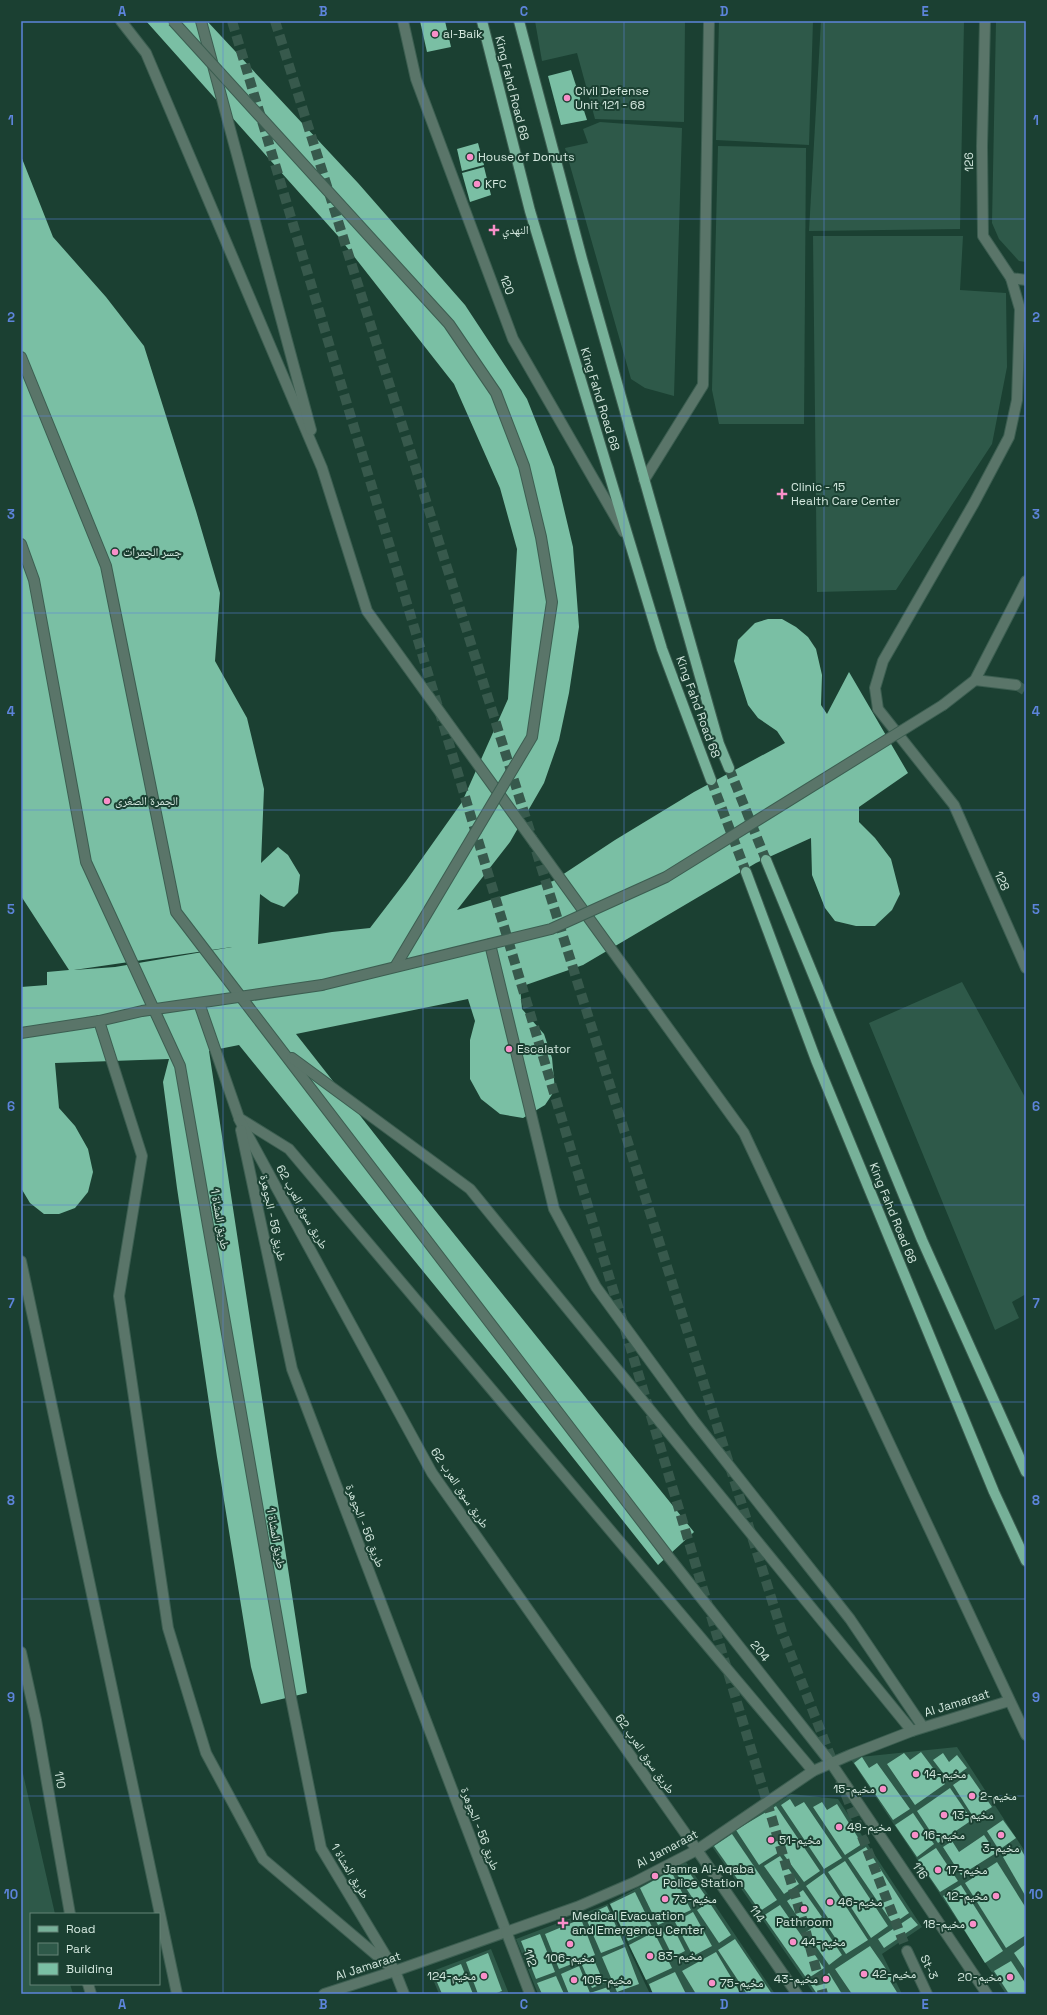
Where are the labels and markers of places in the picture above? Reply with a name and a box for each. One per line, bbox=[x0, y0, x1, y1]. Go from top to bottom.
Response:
place label: al-Baik bbox=[443, 26, 483, 42]
marker: al-Baik bbox=[430, 29, 440, 39]
place label: Civil Defense Unit 121 - 68 bbox=[575, 83, 649, 113]
marker: Civil Defense Unit 121 - 68 bbox=[562, 93, 572, 103]
place label: House of Donuts bbox=[478, 149, 575, 165]
marker: House of Donuts bbox=[465, 152, 475, 162]
place label: KFC bbox=[485, 176, 507, 192]
marker: KFC bbox=[472, 179, 482, 189]
place label: النهدي bbox=[502, 222, 529, 240]
marker: النهدي bbox=[489, 225, 499, 235]
place label: Clinic - 15 Health Care Center bbox=[791, 479, 900, 509]
marker: Clinic - 15 Health Care Center bbox=[776, 488, 788, 500]
place label: جسر الجمرات bbox=[123, 544, 182, 560]
marker: جسر الجمرات bbox=[110, 547, 120, 557]
place label: الجمرة الصغرى bbox=[115, 793, 178, 809]
marker: الجمرة الصغرى bbox=[102, 796, 112, 806]
place label: Escalator bbox=[517, 1041, 571, 1057]
marker: Escalator bbox=[504, 1044, 514, 1054]
place label: مخيم-14 bbox=[924, 1766, 966, 1782]
marker: مخيم-14 bbox=[911, 1769, 921, 1779]
place label: مخيم-15 bbox=[833, 1781, 875, 1797]
marker: مخيم-15 bbox=[878, 1784, 888, 1794]
place label: مخيم-2 bbox=[980, 1788, 1017, 1804]
marker: مخيم-2 bbox=[967, 1791, 977, 1801]
place label: مخيم-13 bbox=[952, 1807, 994, 1823]
marker: مخيم-13 bbox=[939, 1810, 949, 1820]
place label: مخيم-49 bbox=[847, 1819, 891, 1835]
marker: مخيم-49 bbox=[834, 1822, 844, 1832]
place label: مخيم-16 bbox=[923, 1827, 965, 1843]
marker: مخيم-16 bbox=[910, 1830, 920, 1840]
marker: مخيم-3 bbox=[996, 1830, 1006, 1840]
place label: مخيم-51 bbox=[779, 1832, 821, 1848]
marker: مخيم-51 bbox=[766, 1835, 776, 1845]
place label: مخيم-3 bbox=[983, 1840, 1019, 1856]
place label: Jamra Al-Aqaba Police Station bbox=[663, 1861, 754, 1891]
place label: مخيم-17 bbox=[946, 1862, 987, 1878]
marker: مخيم-17 bbox=[933, 1865, 943, 1875]
marker: Jamra Al-Aqaba Police Station bbox=[650, 1871, 660, 1881]
place label: مخيم-12 bbox=[946, 1888, 988, 1904]
place label: مخيم-73 bbox=[673, 1891, 717, 1907]
marker: مخيم-12 bbox=[991, 1891, 1001, 1901]
marker: مخيم-73 bbox=[660, 1894, 670, 1904]
place label: مخيم-46 bbox=[838, 1894, 882, 1910]
marker: مخيم-46 bbox=[825, 1897, 835, 1907]
marker: Pathroom bbox=[799, 1904, 809, 1914]
place label: Medical Evacuation and Emergency Center bbox=[572, 1908, 705, 1938]
place label: Pathroom bbox=[776, 1914, 832, 1930]
place label: مخيم-18 bbox=[923, 1916, 965, 1932]
marker: Medical Evacuation and Emergency Center bbox=[557, 1917, 569, 1929]
marker: مخيم-18 bbox=[968, 1919, 978, 1929]
place label: مخيم-44 bbox=[801, 1934, 846, 1950]
marker: مخيم-44 bbox=[788, 1937, 798, 1947]
marker: مخيم-106 bbox=[565, 1939, 575, 1949]
place label: مخيم-83 bbox=[658, 1948, 702, 1964]
place label: مخيم-106 bbox=[545, 1950, 595, 1966]
marker: مخيم-83 bbox=[645, 1951, 655, 1961]
place label: مخيم-42 bbox=[872, 1966, 916, 1982]
place label: مخيم-124 bbox=[427, 1968, 476, 1984]
marker: مخيم-42 bbox=[859, 1969, 869, 1979]
place label: مخيم-20 bbox=[957, 1969, 1002, 1985]
marker: مخيم-124 bbox=[479, 1971, 489, 1981]
place label: مخيم-43 bbox=[774, 1971, 818, 1987]
place label: مخيم-105 bbox=[582, 1972, 632, 1988]
marker: مخيم-20 bbox=[1005, 1972, 1015, 1982]
marker: مخيم-43 bbox=[821, 1974, 831, 1984]
marker: مخيم-105 bbox=[569, 1975, 579, 1985]
place label: مخيم-75 bbox=[720, 1975, 764, 1991]
marker: مخيم-75 bbox=[707, 1978, 717, 1988]

